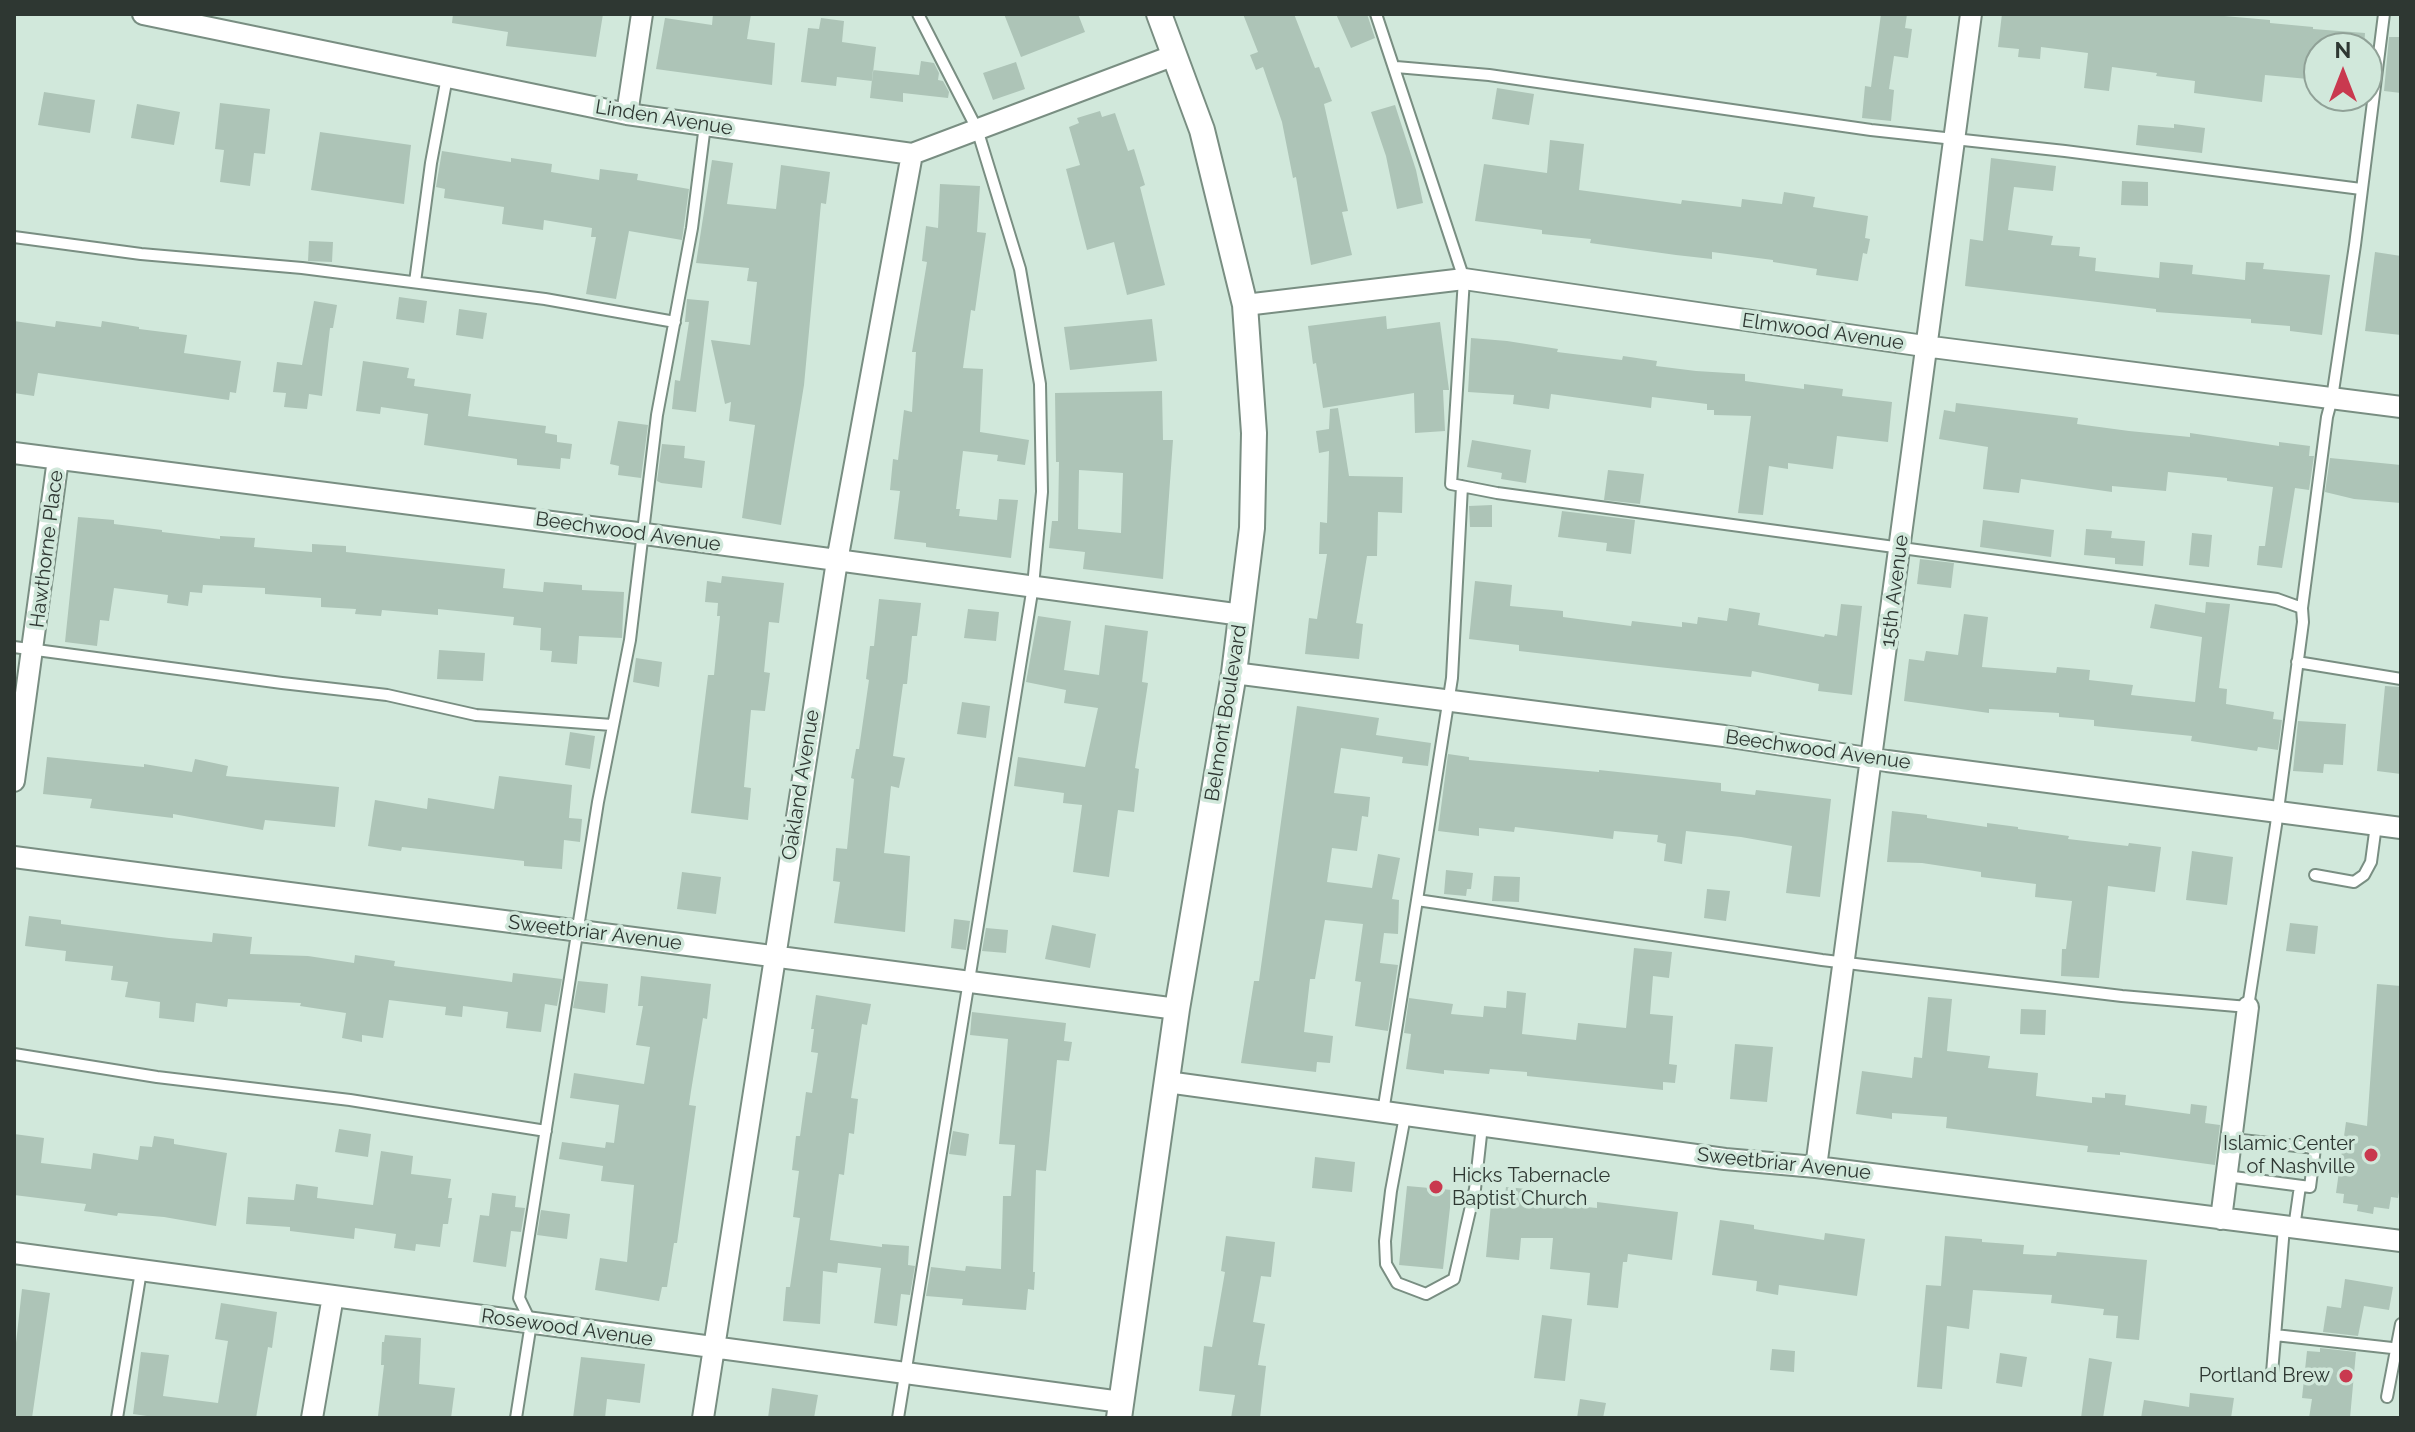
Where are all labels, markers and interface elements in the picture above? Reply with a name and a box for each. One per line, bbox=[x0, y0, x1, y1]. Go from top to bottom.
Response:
north arrow bbox=[2303, 32, 2383, 112]
text: N bbox=[2335, 37, 2351, 63]
street label: Linden Avenue bbox=[594, 95, 734, 141]
street label: Elmwood Avenue bbox=[1741, 309, 1905, 355]
street label: Hawthorne Place bbox=[25, 469, 69, 629]
street label: Beechwood Avenue bbox=[534, 507, 722, 557]
street label: 15th Avenue bbox=[1876, 533, 1914, 649]
street label: Belmont Boulevard bbox=[1200, 623, 1252, 803]
street label: Oakland Avenue bbox=[777, 708, 825, 862]
street label: Beechwood Avenue bbox=[1724, 725, 1912, 775]
street label: Sweetbriar Avenue bbox=[507, 910, 683, 956]
place label: Islamic Center of Nashville bbox=[2223, 1132, 2355, 1179]
street label: Sweetbriar Avenue bbox=[1696, 1143, 1872, 1185]
marker: Islamic Center of Nashville bbox=[2362, 1146, 2380, 1164]
place label: Hicks Tabernacle Baptist Church bbox=[1452, 1164, 1610, 1211]
marker: Hicks Tabernacle Baptist Church bbox=[1427, 1178, 1445, 1196]
street label: Rosewood Avenue bbox=[480, 1304, 654, 1352]
place label: Portland Brew bbox=[2199, 1364, 2330, 1388]
marker: Portland Brew bbox=[2337, 1367, 2355, 1385]

